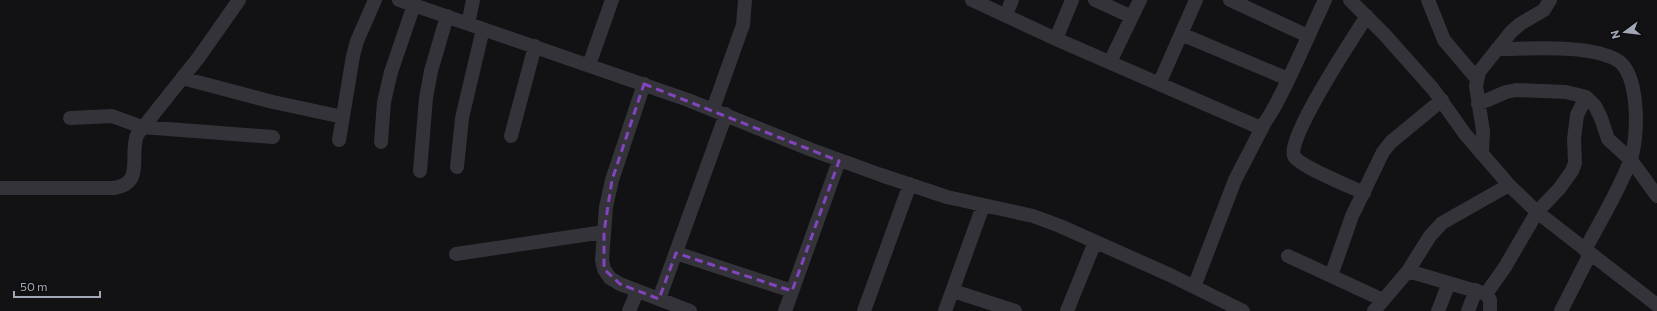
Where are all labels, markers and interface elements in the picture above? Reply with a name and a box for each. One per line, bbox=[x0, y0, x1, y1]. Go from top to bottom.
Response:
north arrow bbox=[1605, 12, 1645, 52]
text: N bbox=[1608, 29, 1622, 40]
scale bar bbox=[14, 273, 100, 299]
text: 50 m bbox=[20, 279, 48, 293]

